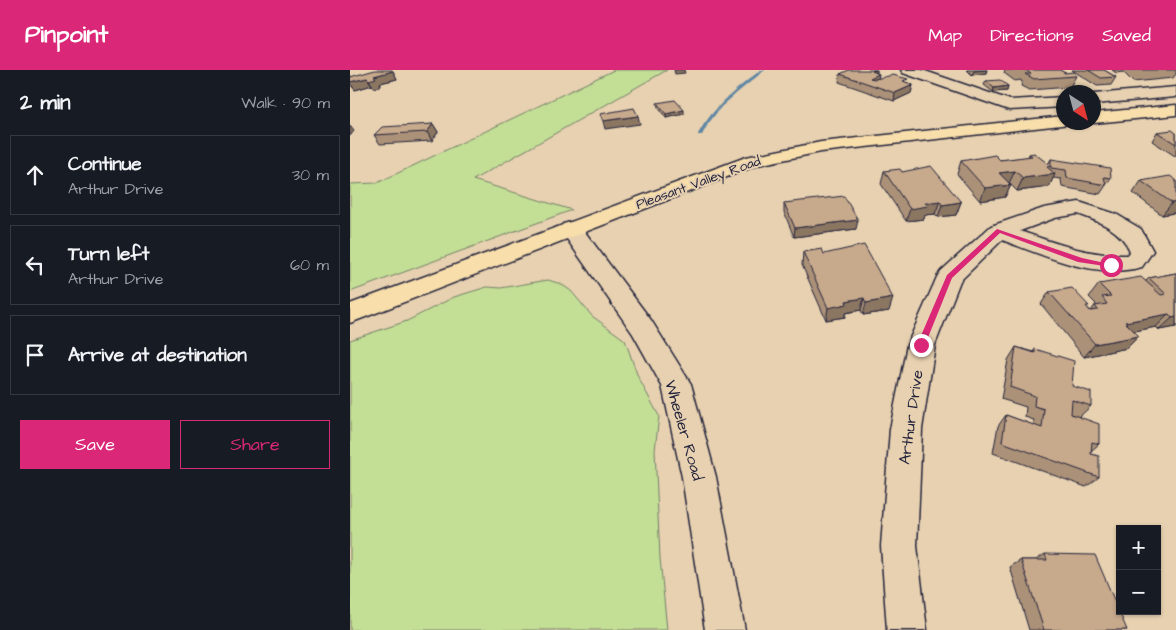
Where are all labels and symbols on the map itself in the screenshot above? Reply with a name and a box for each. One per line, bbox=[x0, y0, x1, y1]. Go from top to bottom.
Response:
north arrow bbox=[1056, 85, 1101, 130]
street label: Pleasant Valley Road bbox=[633, 151, 764, 215]
route start bbox=[1100, 254, 1123, 277]
route end bbox=[910, 334, 933, 357]
street label: Arthur Drive bbox=[893, 368, 929, 466]
street label: Wheeler Road bbox=[659, 378, 709, 483]

